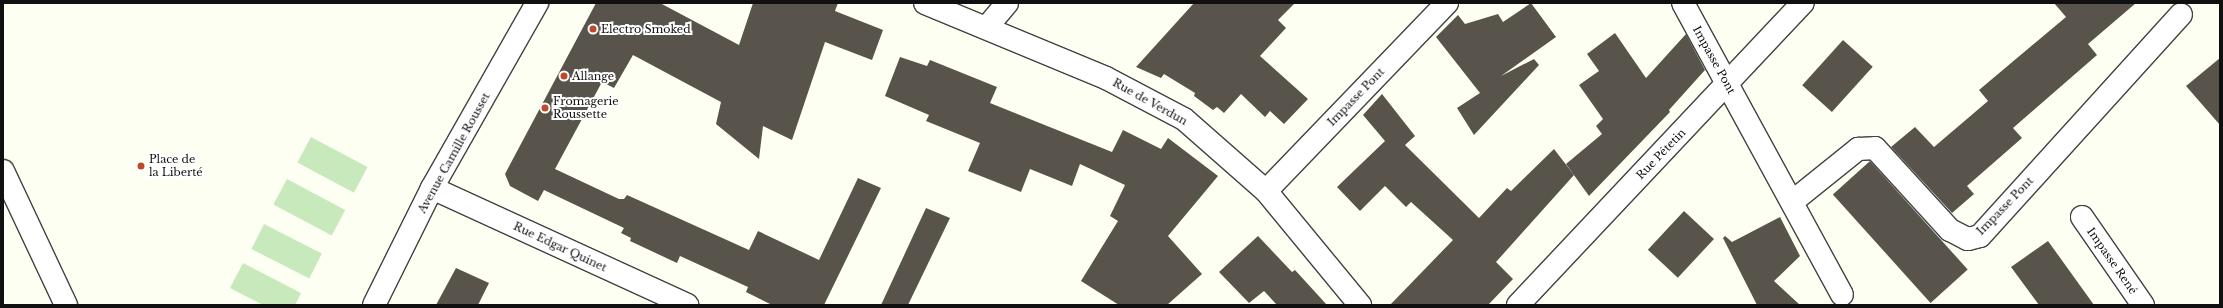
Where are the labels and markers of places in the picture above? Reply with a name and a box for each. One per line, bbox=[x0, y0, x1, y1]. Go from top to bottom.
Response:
place label: Electro Smoked bbox=[601, 22, 691, 36]
marker: Electro Smoked bbox=[588, 24, 598, 34]
place label: Allange bbox=[572, 69, 614, 83]
marker: Allange bbox=[559, 71, 569, 81]
place label: Fromagerie Roussette bbox=[553, 95, 619, 121]
marker: Fromagerie Roussette bbox=[540, 103, 550, 113]
place label: Place de la Liberté bbox=[149, 153, 203, 179]
marker: Place de la Liberté bbox=[136, 161, 146, 171]

